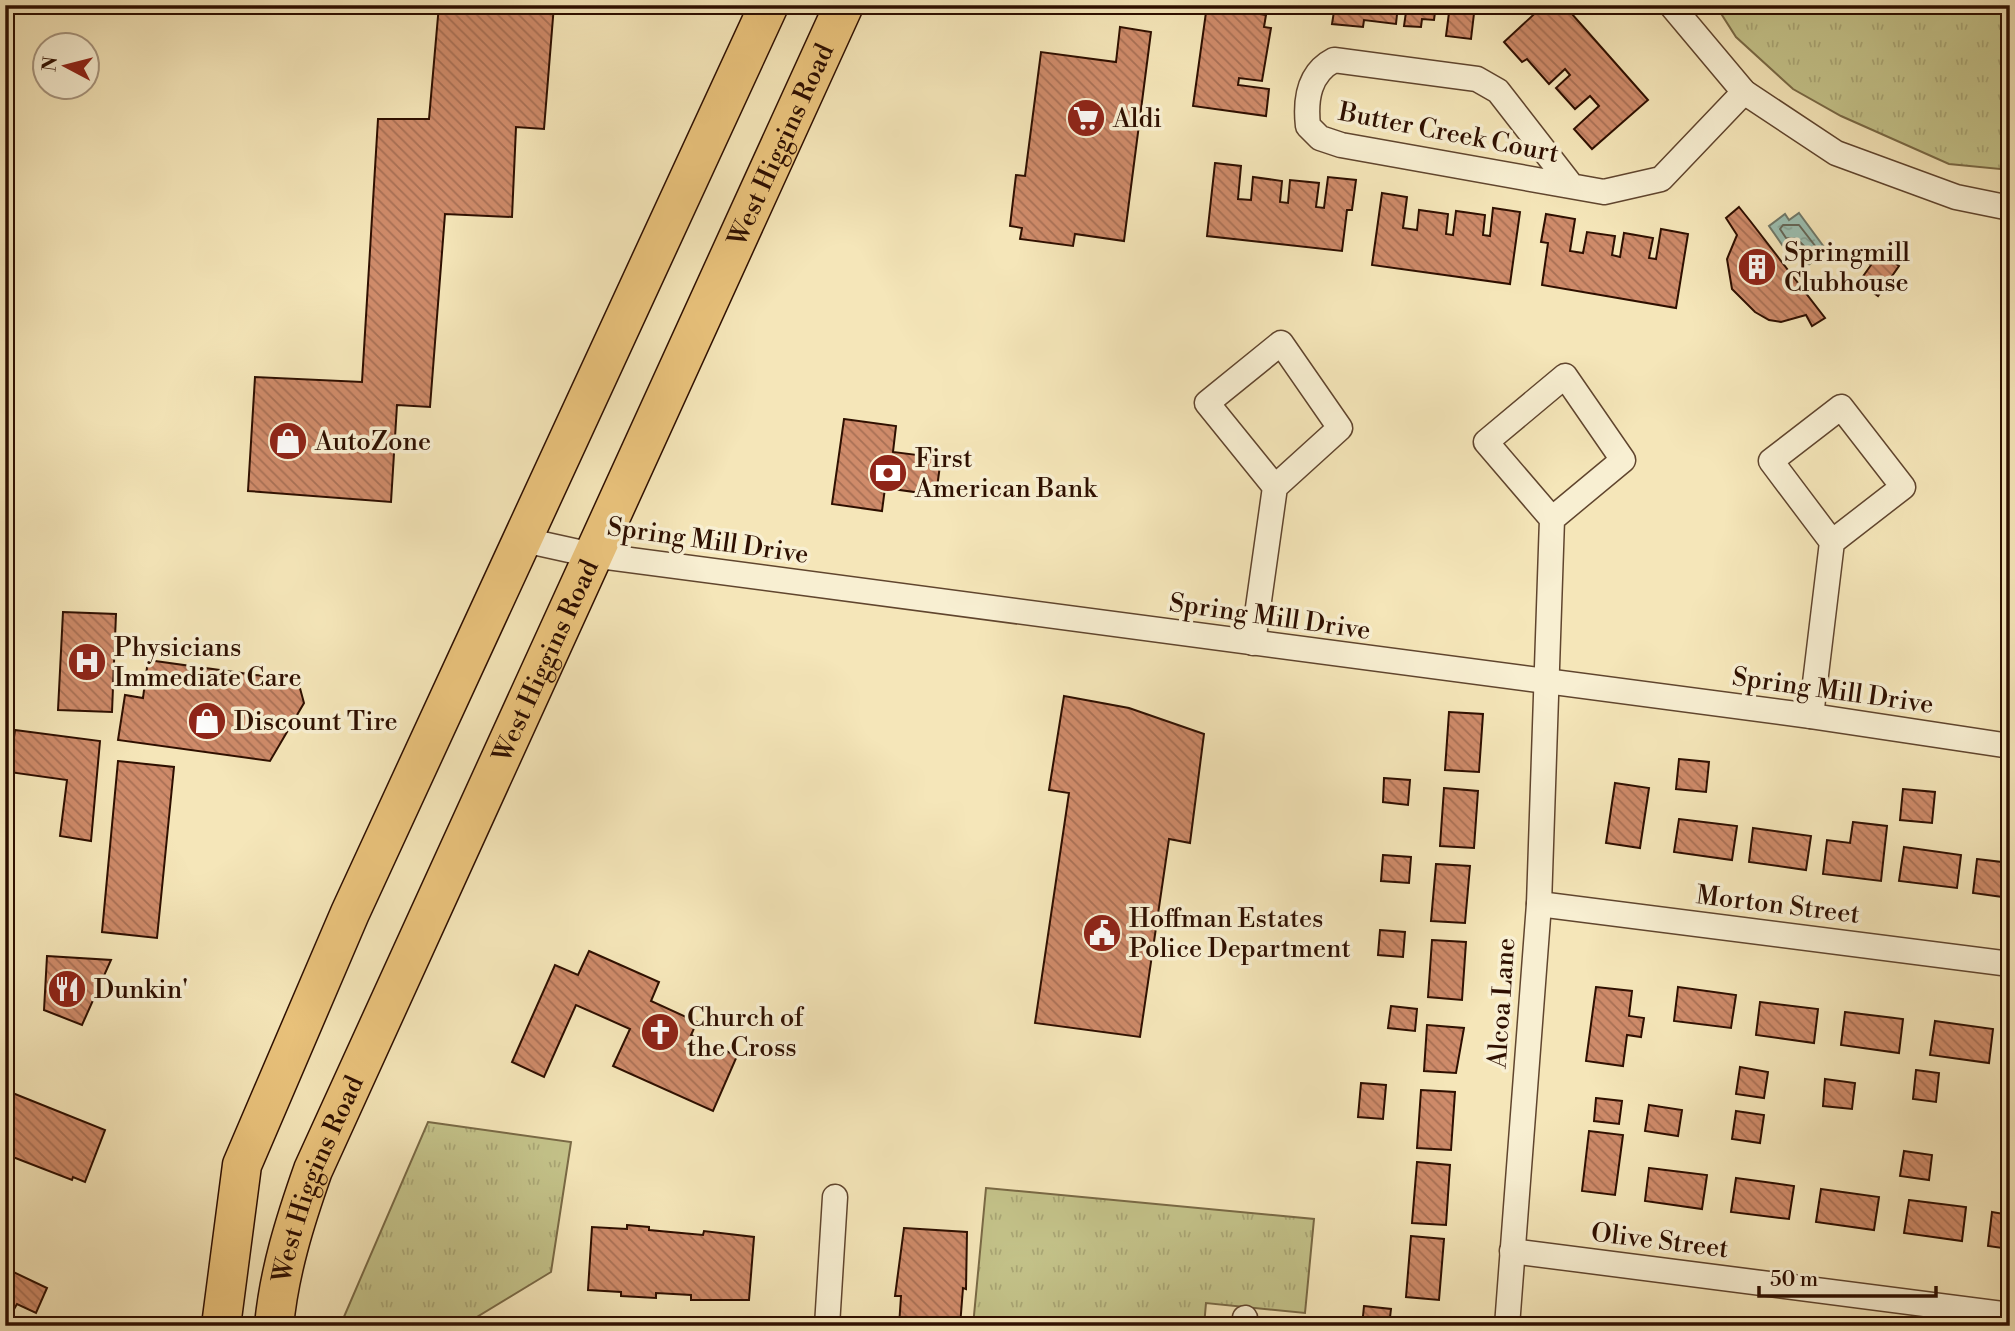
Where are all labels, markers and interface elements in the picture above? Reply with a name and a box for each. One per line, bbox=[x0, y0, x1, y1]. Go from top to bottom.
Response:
north arrow bbox=[32, 32, 102, 102]
street label: West Higgins Road bbox=[721, 39, 841, 252]
text: N bbox=[37, 55, 63, 73]
street label: Butter Creek Court bbox=[1335, 96, 1562, 170]
supermarket icon: Aldi bbox=[1065, 97, 1107, 139]
place label: Aldi bbox=[1112, 103, 1162, 135]
place label: Springmill Clubhouse bbox=[1784, 237, 1910, 299]
building icon: Springmill Clubhouse bbox=[1736, 246, 1778, 288]
shop icon: AutoZone bbox=[267, 420, 309, 462]
place label: AutoZone bbox=[314, 426, 431, 458]
place label: First American Bank bbox=[914, 443, 1098, 505]
bank icon: First American Bank bbox=[867, 452, 909, 494]
street label: Spring Mill Drive bbox=[605, 511, 811, 571]
street label: West Higgins Road bbox=[486, 555, 606, 768]
street label: Spring Mill Drive bbox=[1167, 587, 1373, 647]
place label: Physicians Immediate Care bbox=[114, 632, 302, 694]
hospital icon: Physicians Immediate Care bbox=[66, 641, 108, 683]
street label: Spring Mill Drive bbox=[1730, 661, 1936, 721]
shop icon: Discount Tire bbox=[186, 700, 228, 742]
place label: Discount Tire bbox=[234, 706, 398, 738]
street label: Morton Street bbox=[1694, 879, 1861, 931]
place label: Hoffman Estates Police Department bbox=[1129, 903, 1351, 965]
public building icon: Hoffman Estates Police Department bbox=[1081, 912, 1123, 954]
street label: Alcoa Lane bbox=[1481, 937, 1523, 1070]
restaurant icon: Dunkin' bbox=[46, 968, 88, 1010]
place label: Dunkin' bbox=[94, 974, 188, 1006]
place label: Church of the Cross bbox=[687, 1002, 805, 1064]
church icon: Church of the Cross bbox=[639, 1011, 681, 1053]
street label: West Higgins Road bbox=[265, 1071, 371, 1286]
street label: Olive Street bbox=[1589, 1217, 1730, 1265]
scale bar bbox=[1759, 1254, 1936, 1298]
text: 50 m bbox=[1770, 1267, 1818, 1293]

